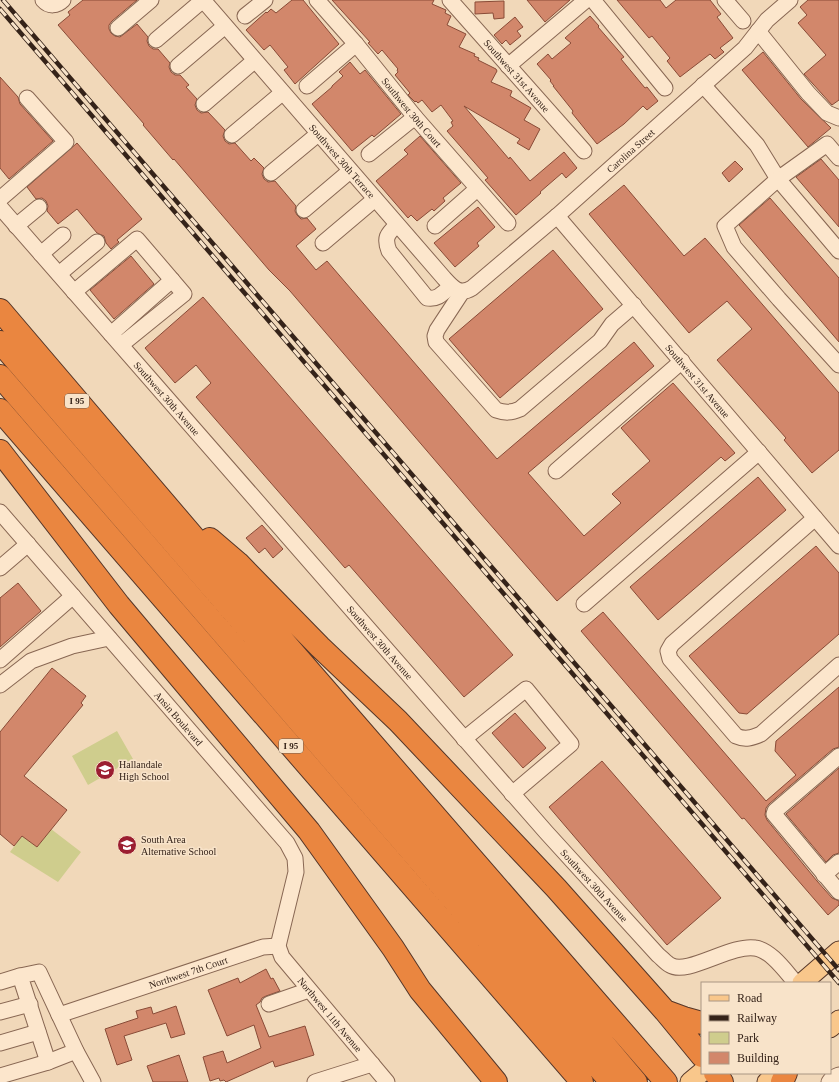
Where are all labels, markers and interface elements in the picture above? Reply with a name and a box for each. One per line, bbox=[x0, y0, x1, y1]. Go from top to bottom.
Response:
street label: Southwest 31st Avenue bbox=[482, 37, 552, 115]
street label: Southwest 30th Court bbox=[379, 76, 444, 150]
street label: Southwest 30th Terrace bbox=[307, 122, 377, 201]
street label: Carolina Street bbox=[604, 127, 657, 175]
street label: Southwest 31st Avenue bbox=[663, 342, 732, 421]
street label: Southwest 30th Avenue bbox=[132, 359, 202, 438]
road number: I 95 bbox=[65, 394, 89, 408]
street label: Southwest 30th Avenue bbox=[345, 603, 415, 682]
street label: Ansin Boulevard bbox=[152, 689, 205, 748]
road number: I 95 bbox=[279, 739, 303, 753]
school or university icon: Hallandale High School bbox=[94, 759, 116, 781]
place label: Hallandale High School bbox=[119, 759, 170, 782]
school or university icon: South Area Alternative School bbox=[116, 834, 138, 856]
place label: South Area Alternative School bbox=[141, 834, 216, 857]
street label: Southwest 30th Avenue bbox=[558, 847, 630, 925]
street label: Northwest 7th Court bbox=[147, 954, 229, 991]
street label: Northwest 11th Avenue bbox=[295, 975, 365, 1055]
legend bbox=[701, 982, 831, 1074]
text: Road bbox=[737, 991, 762, 1005]
text: Railway bbox=[737, 1011, 777, 1025]
text: Park bbox=[737, 1031, 759, 1045]
text: Building bbox=[737, 1051, 779, 1065]

